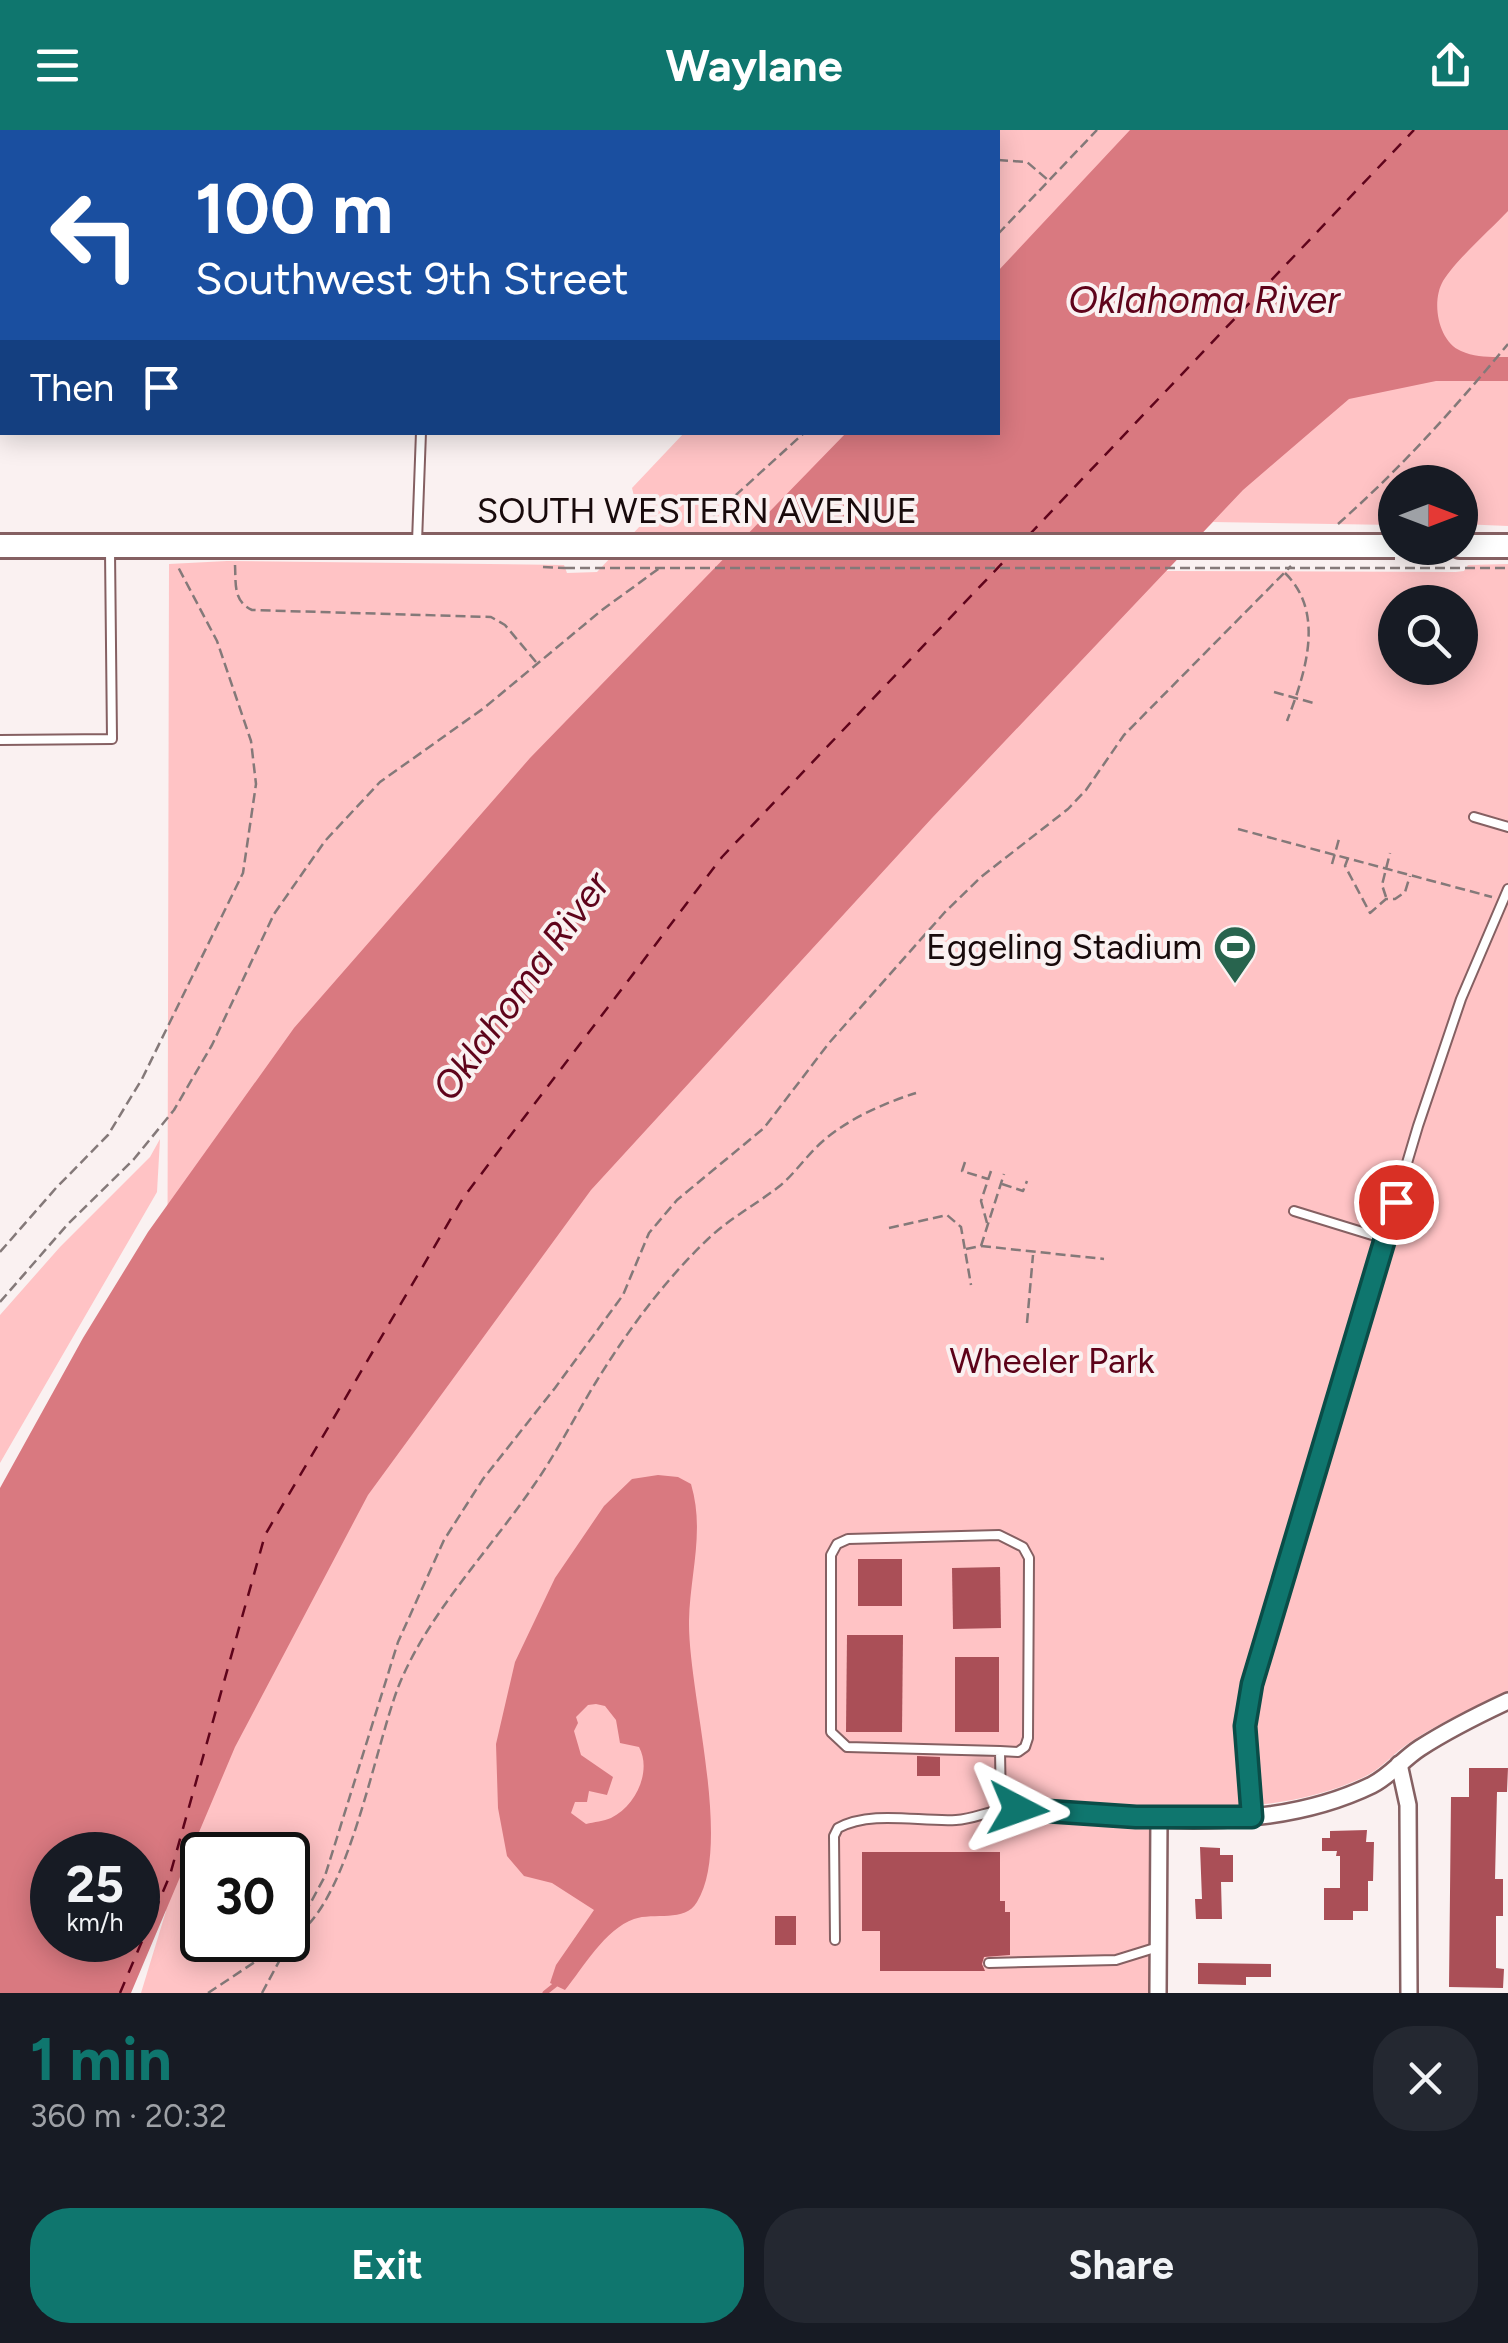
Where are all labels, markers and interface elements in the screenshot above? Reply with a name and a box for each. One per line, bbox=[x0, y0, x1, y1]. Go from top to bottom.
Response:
icon: menu bbox=[30, 38, 85, 93]
text: Waylane bbox=[665, 38, 843, 92]
icon: share bbox=[1423, 38, 1478, 93]
text: 100 m bbox=[195, 166, 393, 251]
icon: left bbox=[30, 170, 160, 300]
text: Southwest 9th Street bbox=[195, 251, 629, 305]
water label: Oklahoma River bbox=[1068, 277, 1341, 323]
icon: arrive bbox=[134, 360, 189, 415]
text: Then bbox=[30, 365, 114, 411]
north arrow bbox=[1378, 465, 1478, 565]
map controls bbox=[1378, 465, 1478, 685]
street label: SOUTH WESTERN AVENUE bbox=[477, 490, 917, 532]
button: search bbox=[1378, 585, 1478, 685]
water label: Oklahoma River bbox=[423, 862, 620, 1109]
sports icon: Eggeling Stadium bbox=[1212, 924, 1258, 985]
place label: Eggeling Stadium bbox=[926, 926, 1202, 968]
pin bbox=[1354, 1160, 1439, 1245]
icon: arrive bbox=[1369, 1175, 1424, 1230]
park label: Wheeler Park bbox=[949, 1340, 1155, 1382]
position arrow bbox=[966, 1757, 1070, 1861]
speed limit sign: 30 bbox=[180, 1832, 310, 1962]
text: 25 bbox=[66, 1854, 124, 1915]
text: km/h bbox=[66, 1907, 124, 1937]
text: 1 min bbox=[30, 2023, 172, 2095]
button: close bbox=[1373, 2026, 1478, 2131]
text: 360 m · 20:32 bbox=[30, 2097, 227, 2135]
button: Exit bbox=[30, 2208, 744, 2323]
button: Share bbox=[764, 2208, 1478, 2323]

